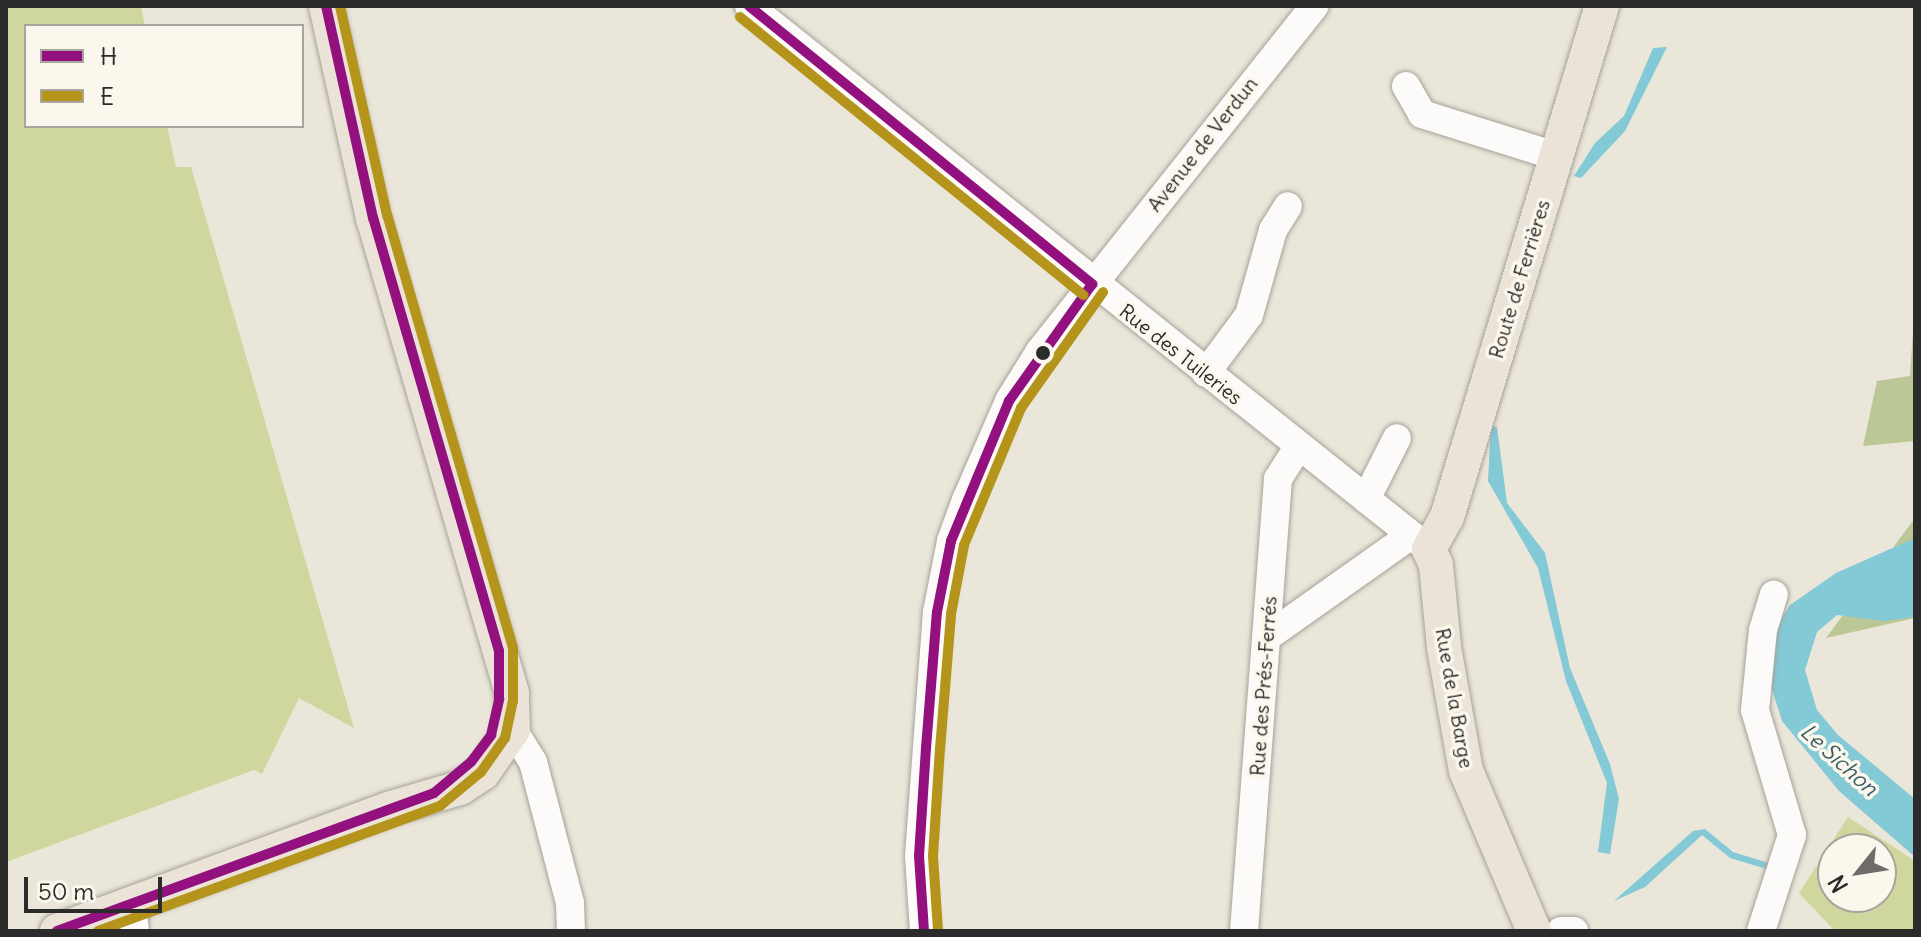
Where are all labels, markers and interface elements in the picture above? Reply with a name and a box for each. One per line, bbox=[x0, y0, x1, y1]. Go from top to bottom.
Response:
legend bbox=[24, 24, 304, 128]
text: H bbox=[100, 41, 117, 71]
street label: Avenue de Verdun bbox=[1142, 72, 1262, 216]
text: E bbox=[100, 81, 114, 111]
street label: Route de Ferrières bbox=[1483, 197, 1555, 361]
street label: Rue des Tuileries bbox=[1115, 299, 1247, 409]
unlabelled marker bbox=[1035, 345, 1051, 361]
street label: Rue des Prés-Ferrés bbox=[1245, 595, 1281, 777]
street label: Rue de la Barge bbox=[1431, 626, 1479, 770]
water label: Le Sichon bbox=[1795, 719, 1883, 801]
north arrow bbox=[1817, 833, 1897, 913]
scale bar bbox=[28, 861, 166, 911]
text: N bbox=[1822, 870, 1854, 898]
text: 50 m bbox=[38, 876, 94, 906]

